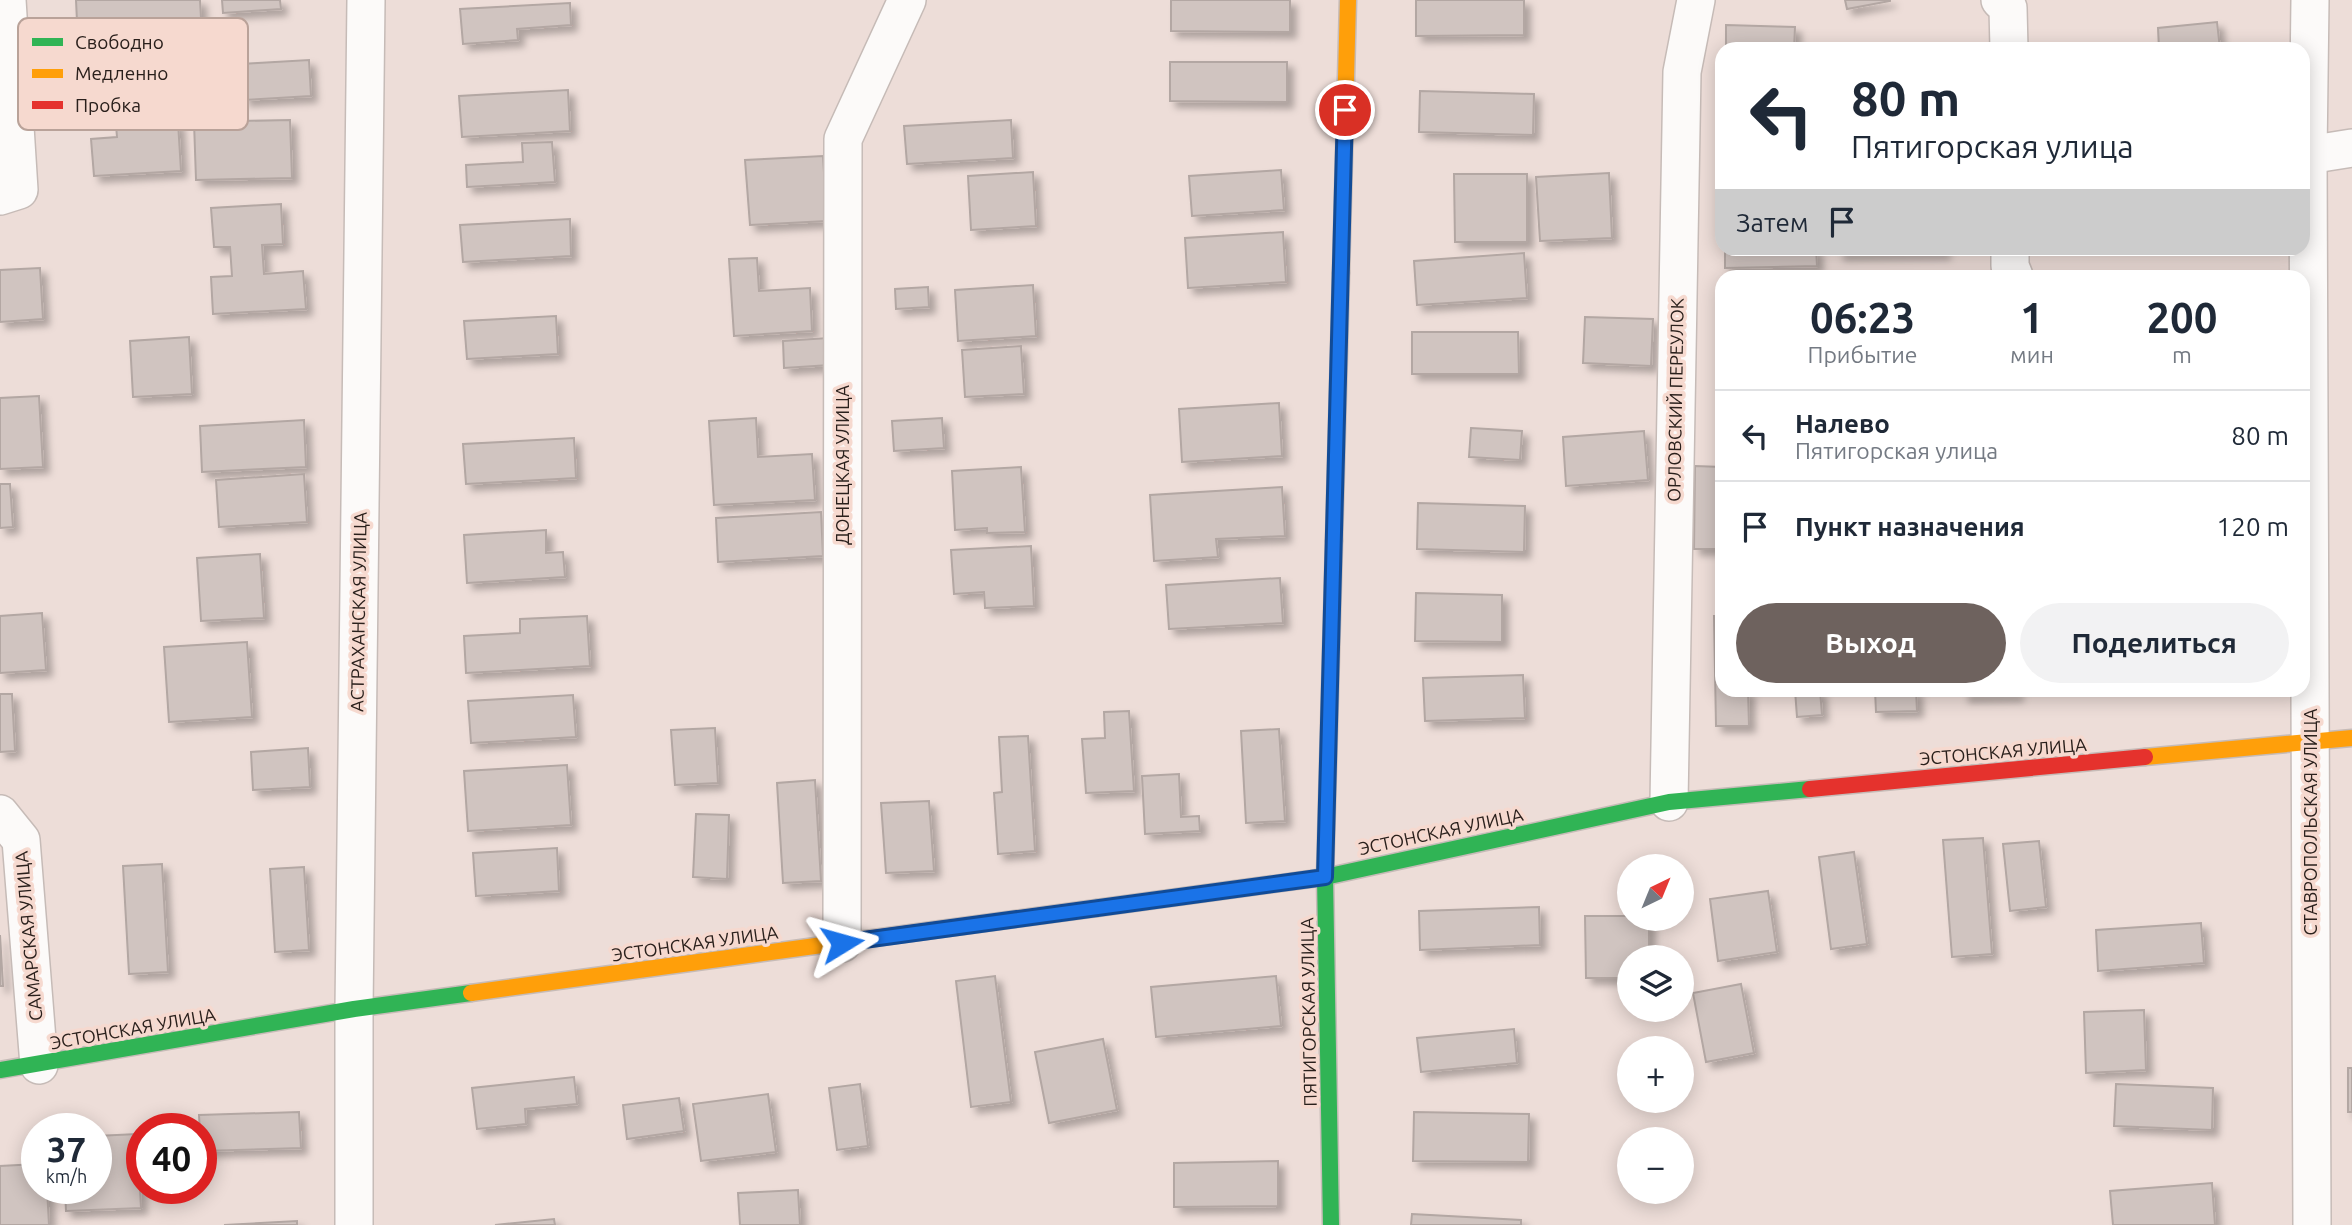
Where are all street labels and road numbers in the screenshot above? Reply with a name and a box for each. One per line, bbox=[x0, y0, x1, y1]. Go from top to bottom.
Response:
street label: ОРЛОВСКИЙ ПЕРЕУЛОК bbox=[1663, 298, 1687, 502]
street label: ДОНЕЦКАЯ УЛИЦА bbox=[832, 385, 852, 545]
street label: АСТРАХАНСКАЯ УЛИЦА bbox=[346, 512, 370, 712]
street label: СТАВРОПОЛЬСКАЯ УЛИЦА bbox=[2300, 708, 2320, 935]
street label: ЭСТОНСКАЯ УЛИЦА bbox=[1918, 734, 2088, 768]
street label: ЭСТОНСКАЯ УЛИЦА bbox=[1357, 804, 1525, 858]
street label: САМАРСКАЯ УЛИЦА bbox=[11, 850, 45, 1022]
street label: ПЯТИГОРСКАЯ УЛИЦА bbox=[1296, 917, 1320, 1107]
street label: ЭСТОНСКАЯ УЛИЦА bbox=[610, 921, 780, 965]
street label: ЭСТОНСКАЯ УЛИЦА bbox=[48, 1004, 217, 1052]

